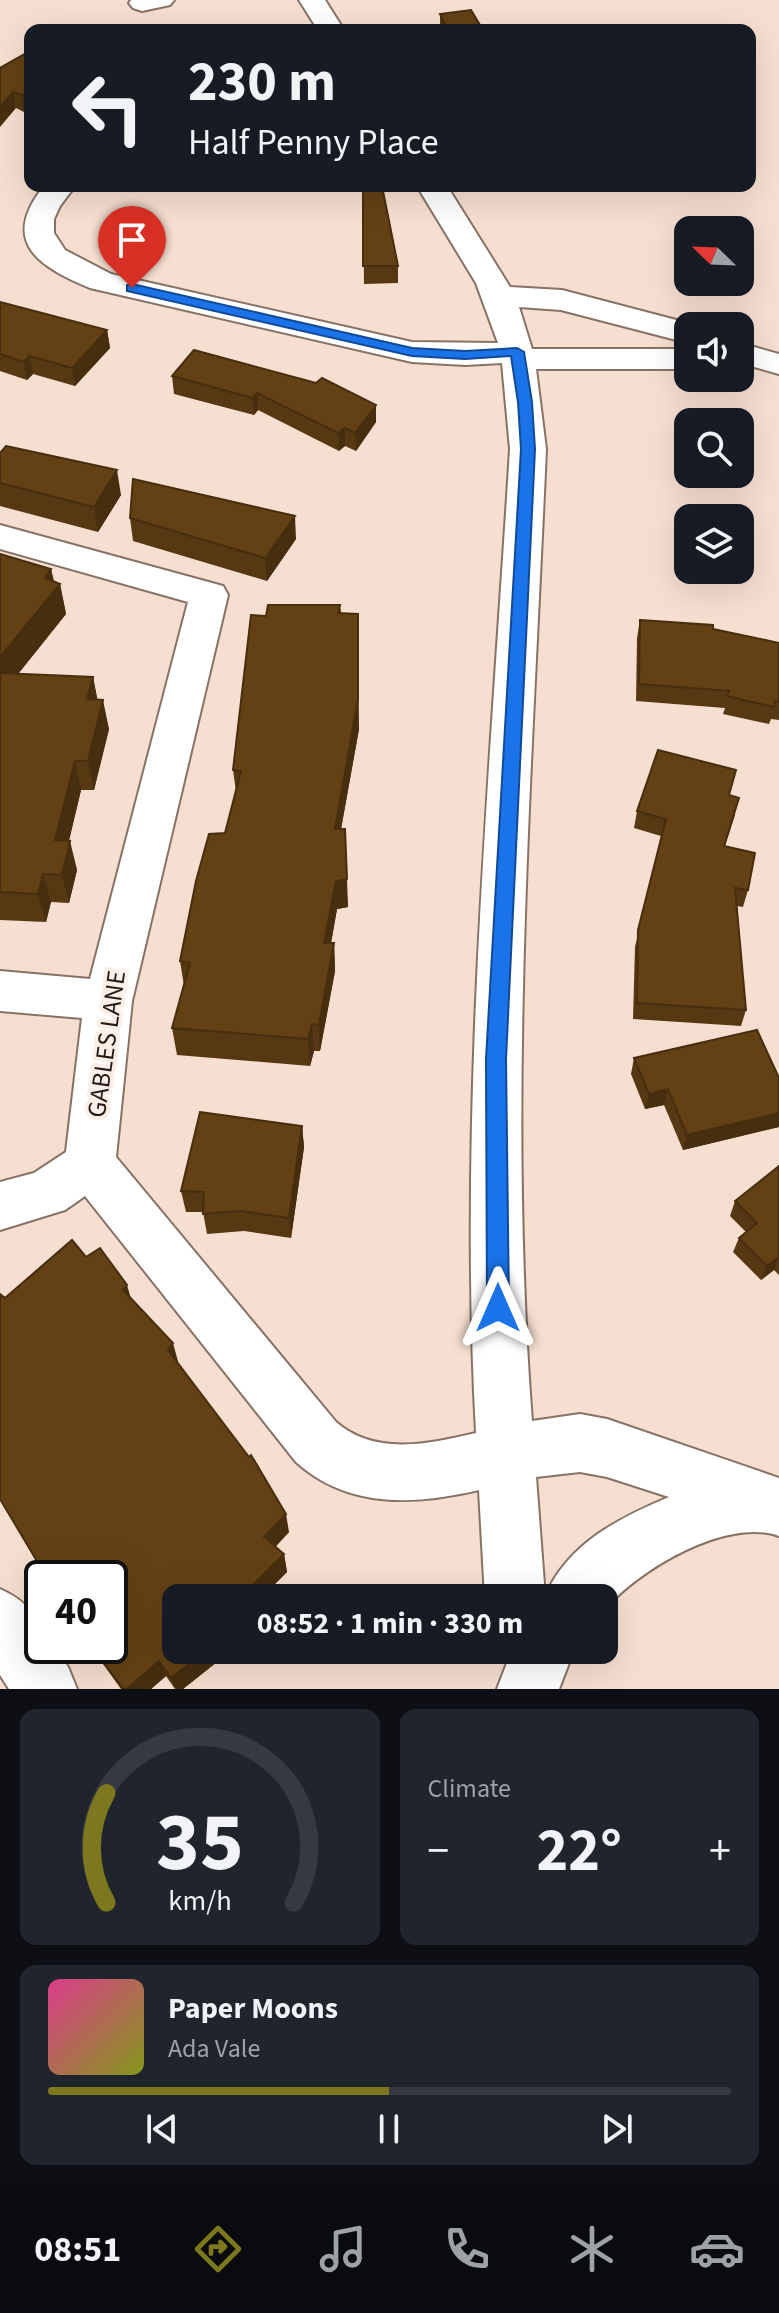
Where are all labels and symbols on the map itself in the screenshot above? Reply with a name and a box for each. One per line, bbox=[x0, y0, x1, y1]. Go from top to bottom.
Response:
pin bbox=[98, 206, 166, 288]
north arrow bbox=[674, 216, 754, 296]
street label: GABLES LANE bbox=[78, 968, 135, 1120]
position arrow bbox=[456, 1266, 540, 1350]
speed limit sign: 40 bbox=[24, 1560, 128, 1664]

